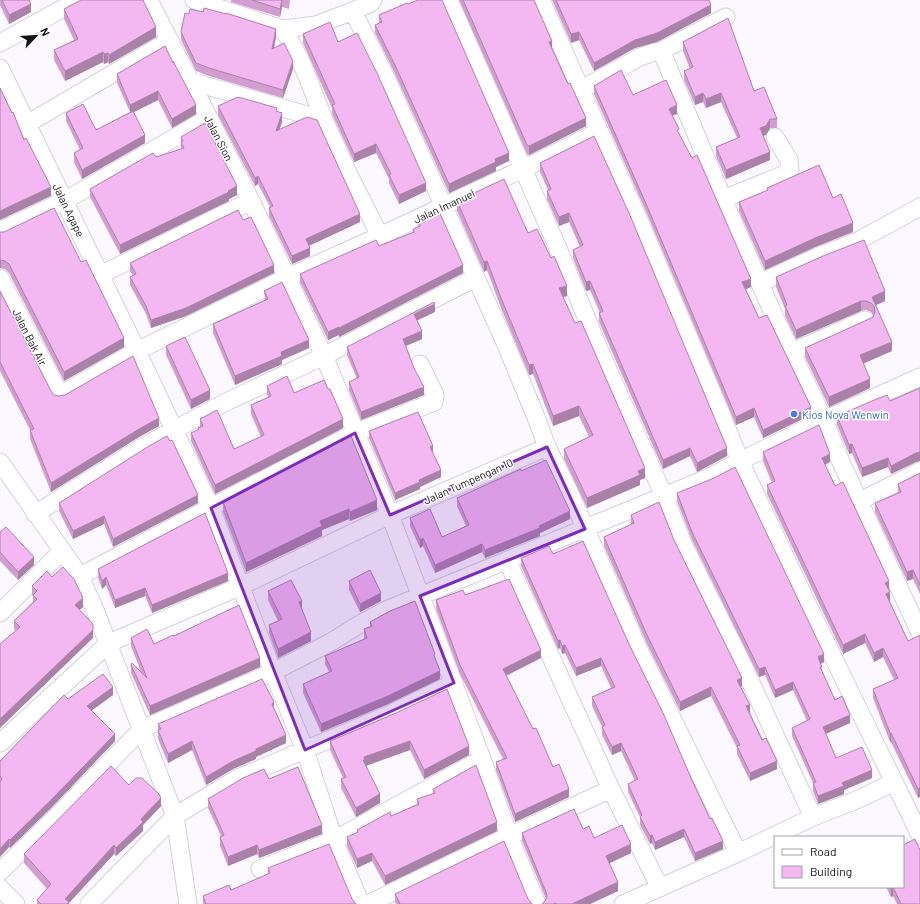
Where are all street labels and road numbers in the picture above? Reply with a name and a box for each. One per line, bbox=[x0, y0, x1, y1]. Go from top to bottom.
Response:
street label: Jalan Sion bbox=[202, 113, 236, 163]
street label: Jalan Agape bbox=[50, 181, 88, 239]
street label: Jalan Imanuel bbox=[411, 186, 477, 226]
street label: Jalan Bak Air bbox=[10, 306, 50, 368]
street label: Jalan Tumpengan 10 bbox=[421, 455, 515, 507]

